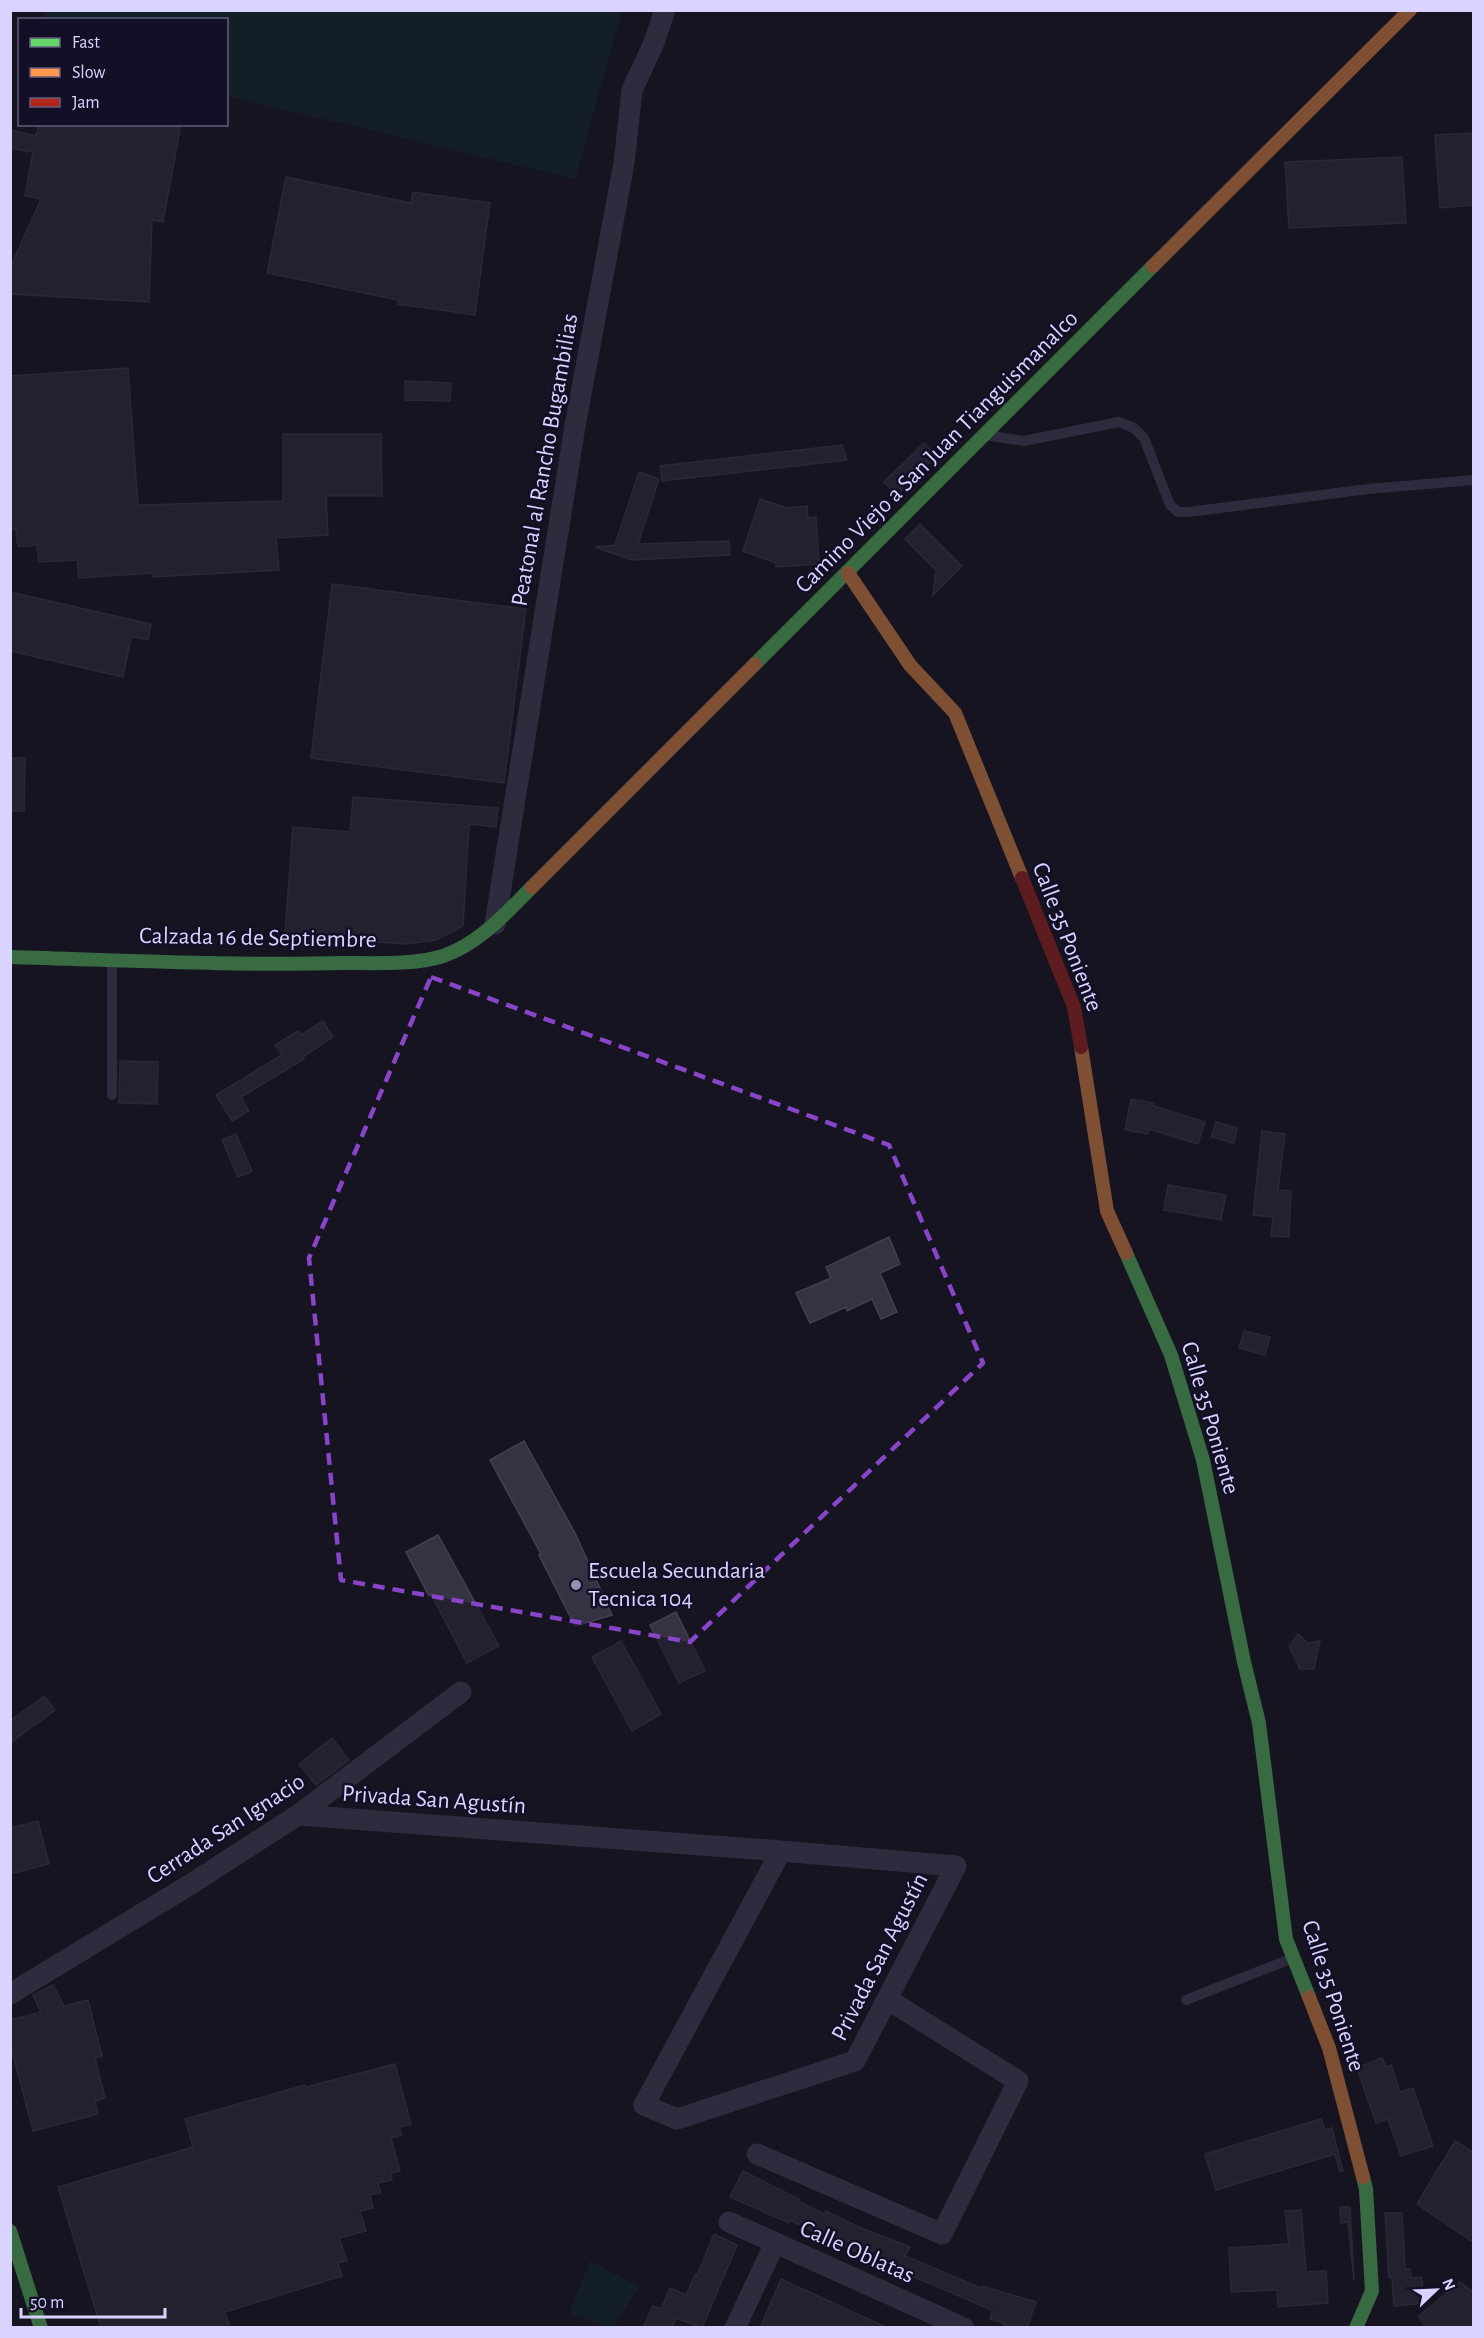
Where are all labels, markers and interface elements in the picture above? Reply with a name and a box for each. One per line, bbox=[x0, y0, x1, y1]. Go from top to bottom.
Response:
legend bbox=[18, 18, 228, 126]
text: Fast bbox=[72, 34, 100, 52]
text: Slow bbox=[72, 64, 105, 82]
text: Jam bbox=[72, 94, 100, 112]
street label: Camino Viejo a San Juan Tianguismanalco bbox=[791, 306, 1083, 598]
street label: Peatonal al Rancho Bugambilias bbox=[507, 312, 583, 608]
street label: Calle 35 Poniente bbox=[1028, 859, 1106, 1015]
street label: Calzada 16 de Septiembre bbox=[139, 924, 377, 952]
street label: Calle 35 Poniente bbox=[1177, 1339, 1243, 1497]
place label: Escuela Secundaria Tecnica 104 bbox=[588, 1559, 765, 1611]
marker: Escuela Secundaria Tecnica 104 bbox=[569, 1578, 583, 1592]
street label: Cerrada San Ignacio bbox=[143, 1769, 309, 1889]
street label: Privada San Agustín bbox=[341, 1782, 527, 1818]
street label: Privada San Agustín bbox=[827, 1869, 933, 2045]
street label: Calle 35 Poniente bbox=[1297, 1917, 1369, 2075]
street label: Calle Oblatas bbox=[796, 2216, 918, 2288]
north arrow bbox=[1406, 2260, 1466, 2320]
text: N bbox=[1439, 2276, 1458, 2293]
scale bar bbox=[21, 2281, 165, 2319]
text: 50 m bbox=[30, 2294, 64, 2312]

